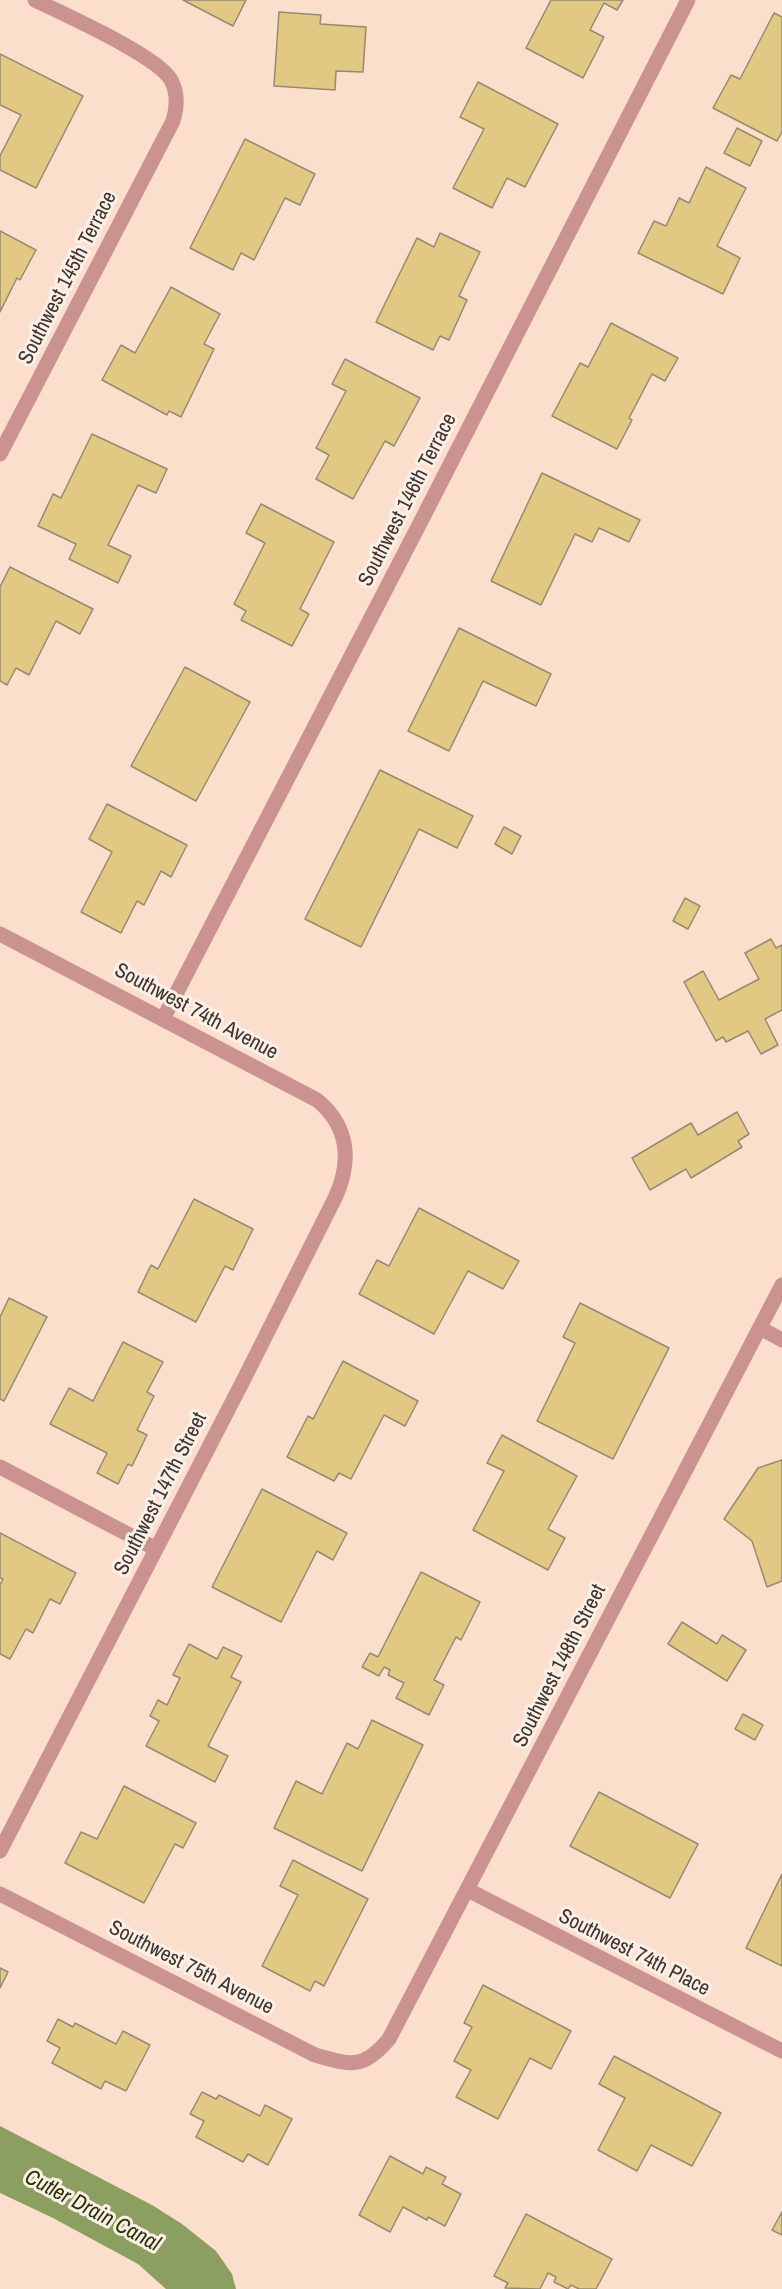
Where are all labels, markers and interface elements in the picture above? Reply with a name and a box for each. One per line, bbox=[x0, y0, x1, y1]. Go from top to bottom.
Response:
street label: Southwest 145th Terrace bbox=[14, 187, 122, 369]
street label: Southwest 146th Terrace bbox=[354, 409, 462, 591]
street label: Southwest 74th Avenue bbox=[110, 958, 282, 1066]
street label: Southwest 147th Street bbox=[109, 1409, 213, 1579]
street label: Southwest 148th Street bbox=[508, 1581, 612, 1751]
street label: Southwest 74th Place bbox=[554, 1904, 714, 2002]
street label: Southwest 75th Avenue bbox=[104, 1916, 278, 2020]
water label: Cutler Drain Canal bbox=[20, 2164, 164, 2258]

